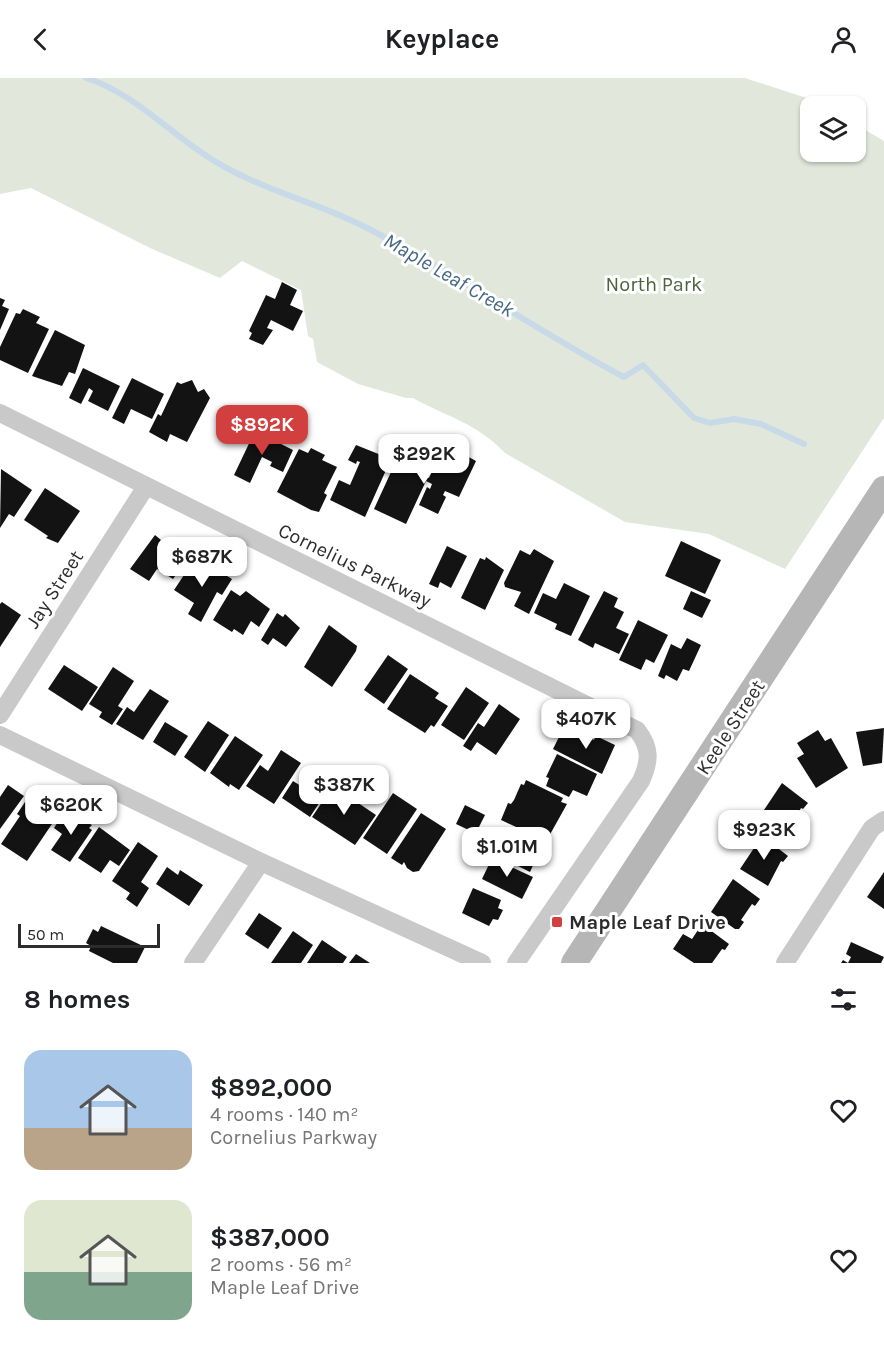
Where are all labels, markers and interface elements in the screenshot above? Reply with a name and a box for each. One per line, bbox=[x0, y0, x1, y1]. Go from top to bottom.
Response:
icon: back bbox=[24, 23, 57, 56]
text: Keyplace bbox=[385, 23, 499, 55]
icon: person bbox=[827, 23, 860, 56]
map controls bbox=[800, 96, 866, 162]
button: layers bbox=[800, 96, 866, 162]
water label: Maple Leaf Creek bbox=[380, 228, 519, 322]
park label: North Park bbox=[606, 273, 702, 296]
pin: $892K bbox=[220, 405, 304, 456]
text: $892K bbox=[230, 413, 294, 436]
pin: $292K bbox=[382, 434, 466, 485]
text: $292K bbox=[392, 442, 456, 465]
street label: Cornelius Parkway bbox=[275, 518, 435, 612]
pin: $687K bbox=[160, 537, 244, 588]
text: $687K bbox=[171, 545, 233, 568]
street label: Jay Street bbox=[21, 546, 88, 632]
street label: Keele Street bbox=[691, 675, 770, 779]
pin: $407K bbox=[544, 699, 628, 750]
text: $407K bbox=[555, 707, 617, 730]
pin: $387K bbox=[302, 765, 386, 816]
text: $387K bbox=[313, 773, 375, 796]
pin: $620K bbox=[29, 785, 113, 836]
text: $620K bbox=[39, 793, 103, 816]
pin: $923K bbox=[722, 810, 806, 861]
text: $923K bbox=[732, 818, 796, 841]
pin: $1.01M bbox=[458, 827, 556, 878]
text: $1.01M bbox=[476, 835, 538, 858]
place label: Maple Leaf Drive bbox=[569, 911, 726, 934]
marker: Maple Leaf Drive bbox=[550, 915, 564, 929]
scale bar bbox=[18, 921, 160, 948]
text: 50 m bbox=[27, 925, 64, 944]
icon: filters bbox=[827, 983, 860, 1016]
text: 8 homes bbox=[24, 984, 130, 1015]
text: $892,000 bbox=[210, 1072, 332, 1103]
icon: home bbox=[72, 1074, 144, 1146]
icon: heart bbox=[827, 1094, 860, 1127]
text: 4 rooms · 140 m² bbox=[210, 1103, 358, 1126]
text: Cornelius Parkway bbox=[210, 1126, 377, 1149]
text: $387,000 bbox=[210, 1222, 330, 1253]
icon: home bbox=[72, 1224, 144, 1296]
icon: heart bbox=[827, 1244, 860, 1277]
text: 2 rooms · 56 m² bbox=[210, 1253, 352, 1276]
text: Maple Leaf Drive bbox=[210, 1276, 359, 1299]

